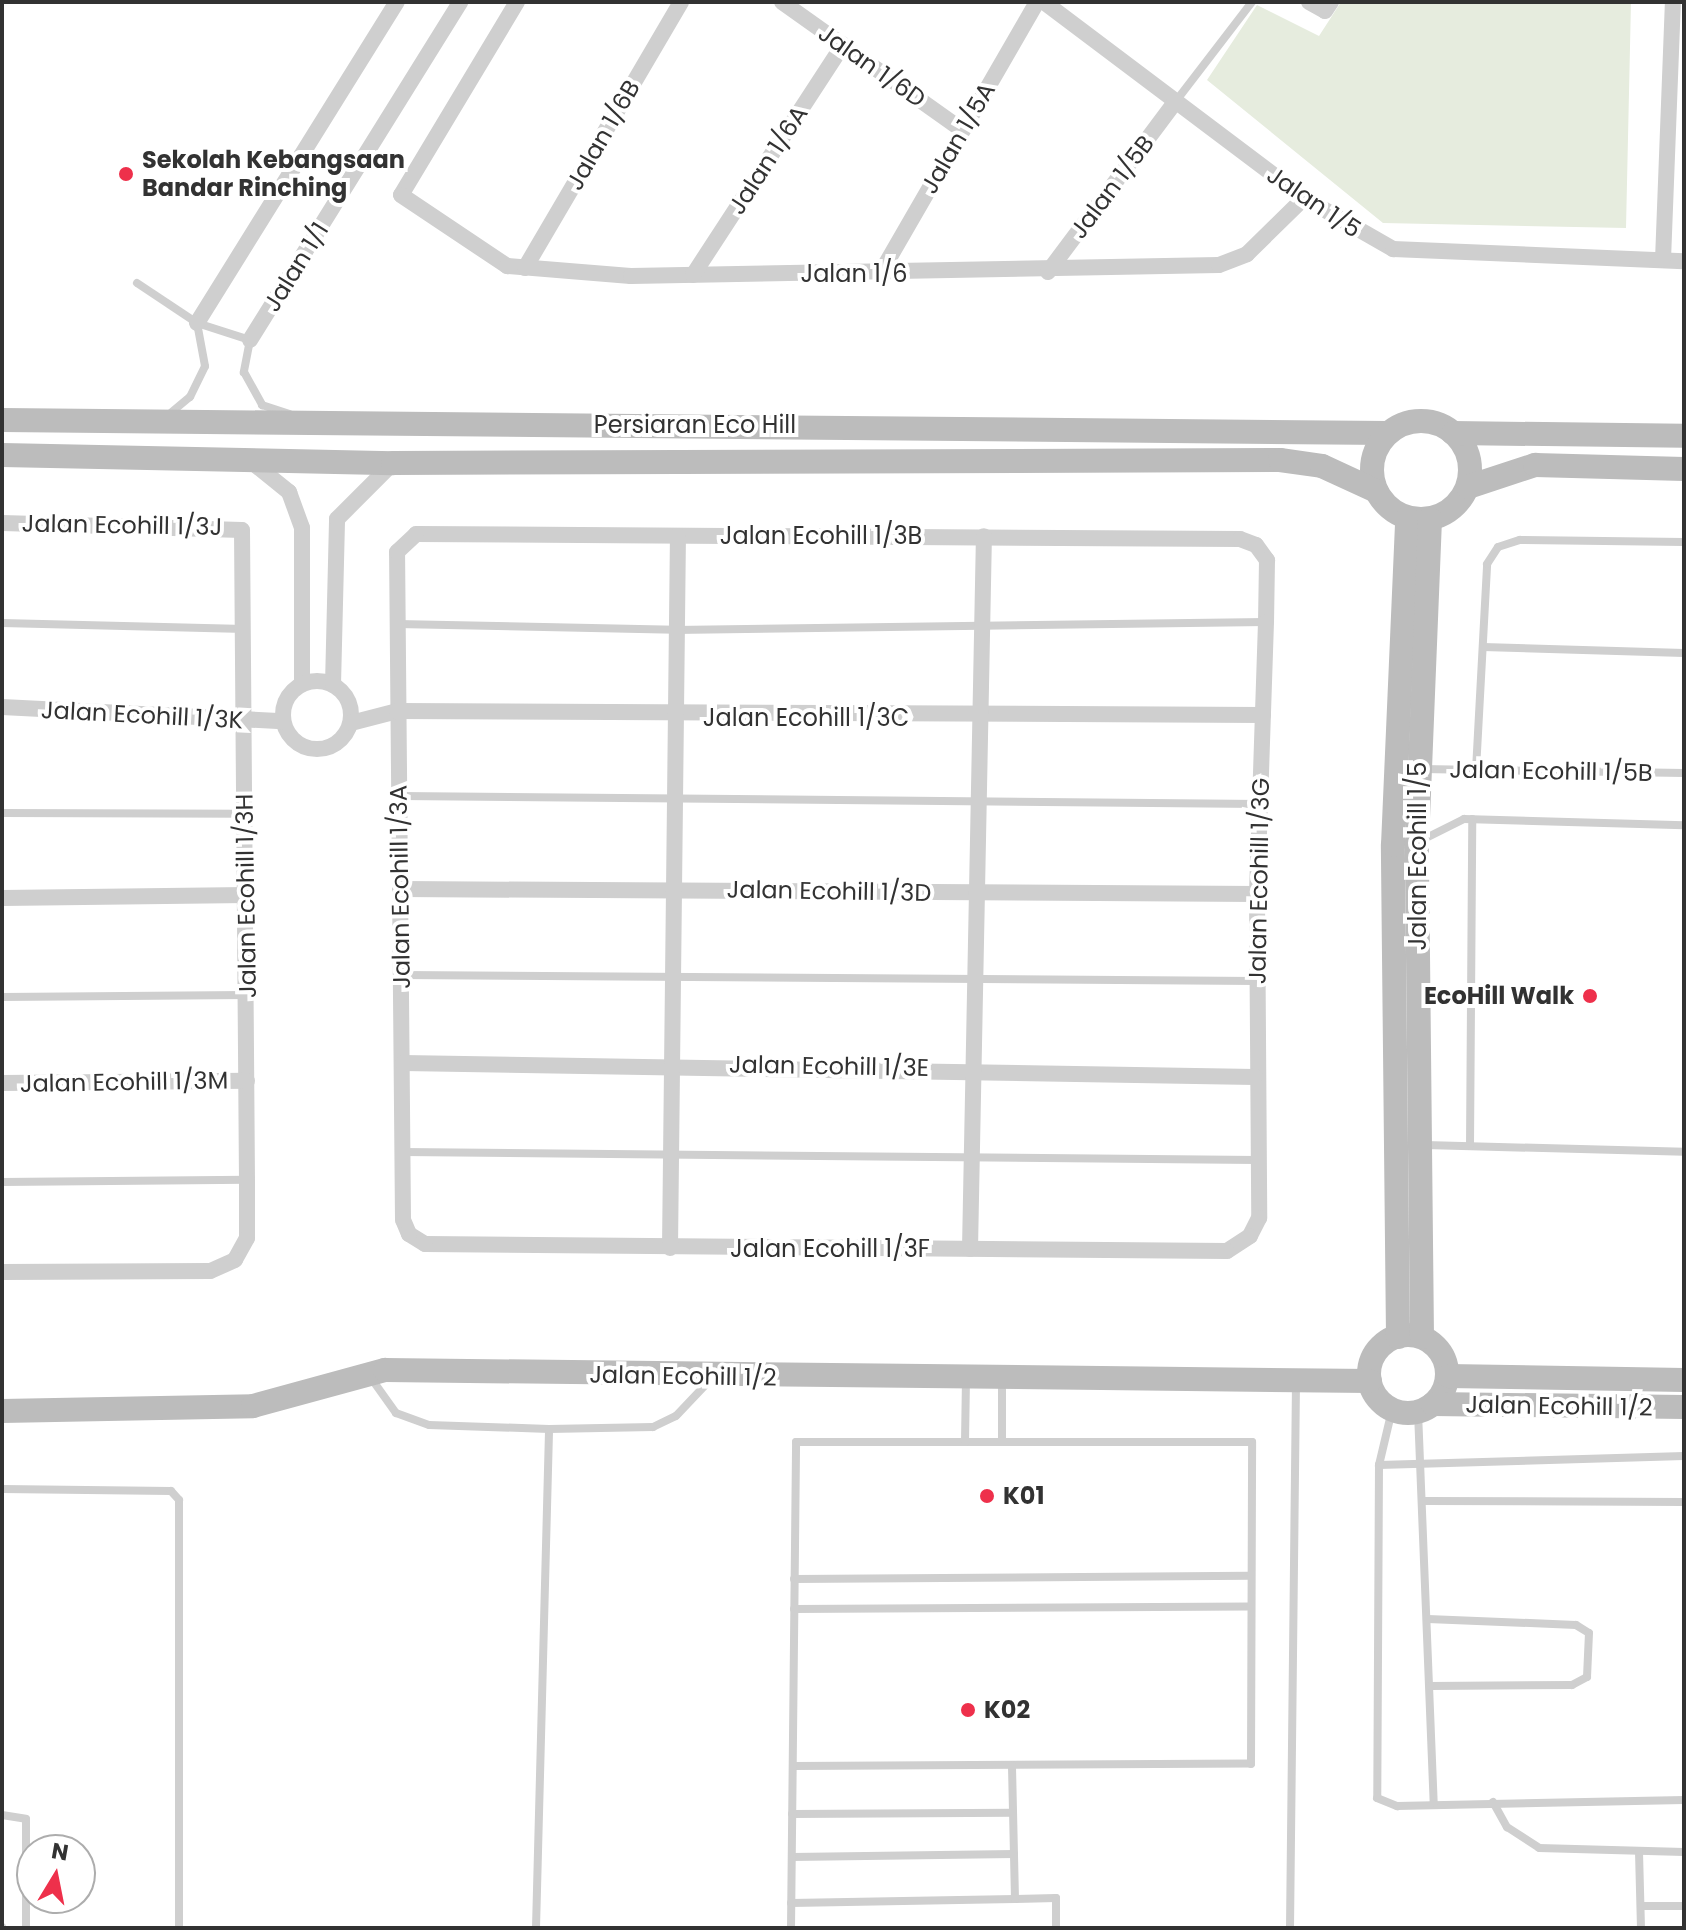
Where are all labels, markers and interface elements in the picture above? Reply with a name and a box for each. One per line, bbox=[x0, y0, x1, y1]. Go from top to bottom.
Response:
street label: Jalan 1/6D bbox=[813, 19, 931, 113]
street label: Jalan 1/6B bbox=[560, 75, 646, 195]
street label: Jalan 1/5A bbox=[915, 77, 1001, 199]
street label: Jalan 1/6A bbox=[722, 100, 814, 220]
street label: Jalan 1/5B bbox=[1064, 130, 1160, 244]
place label: Sekolah Kebangsaan Bandar Rinching bbox=[142, 146, 405, 202]
street label: Jalan 1/5 bbox=[1262, 160, 1366, 244]
marker: Sekolah Kebangsaan Bandar Rinching bbox=[117, 165, 135, 183]
street label: Jalan 1/1 bbox=[257, 217, 335, 317]
street label: Jalan 1/6 bbox=[800, 260, 908, 288]
street label: Persiaran Eco Hill bbox=[594, 411, 796, 439]
street label: Jalan Ecohill 1/3J bbox=[22, 509, 222, 541]
street label: Jalan Ecohill 1/3B bbox=[720, 522, 922, 550]
street label: Jalan Ecohill 1/3K bbox=[40, 695, 244, 735]
street label: Jalan Ecohill 1/3C bbox=[703, 704, 909, 732]
street label: Jalan Ecohill 1/5B bbox=[1449, 755, 1653, 787]
street label: Jalan Ecohill 1/5 bbox=[1404, 762, 1432, 950]
street label: Jalan Ecohill 1/3G bbox=[1243, 778, 1275, 984]
street label: Jalan Ecohill 1/3A bbox=[384, 785, 416, 989]
street label: Jalan Ecohill 1/3H bbox=[230, 794, 262, 998]
street label: Jalan Ecohill 1/3D bbox=[726, 875, 932, 907]
place label: EcoHill Walk bbox=[1424, 982, 1574, 1010]
marker: EcoHill Walk bbox=[1581, 987, 1599, 1005]
street label: Jalan Ecohill 1/3E bbox=[729, 1050, 929, 1082]
street label: Jalan Ecohill 1/3M bbox=[20, 1066, 228, 1098]
street label: Jalan Ecohill 1/3F bbox=[730, 1235, 930, 1263]
street label: Jalan Ecohill 1/2 bbox=[589, 1360, 777, 1392]
street label: Jalan Ecohill 1/2 bbox=[1465, 1390, 1653, 1422]
place label: K01 bbox=[1003, 1482, 1044, 1510]
marker: K01 bbox=[978, 1487, 996, 1505]
place label: K02 bbox=[984, 1696, 1030, 1724]
marker: K02 bbox=[959, 1701, 977, 1719]
north arrow bbox=[16, 1834, 96, 1914]
text: N bbox=[49, 1835, 71, 1869]

